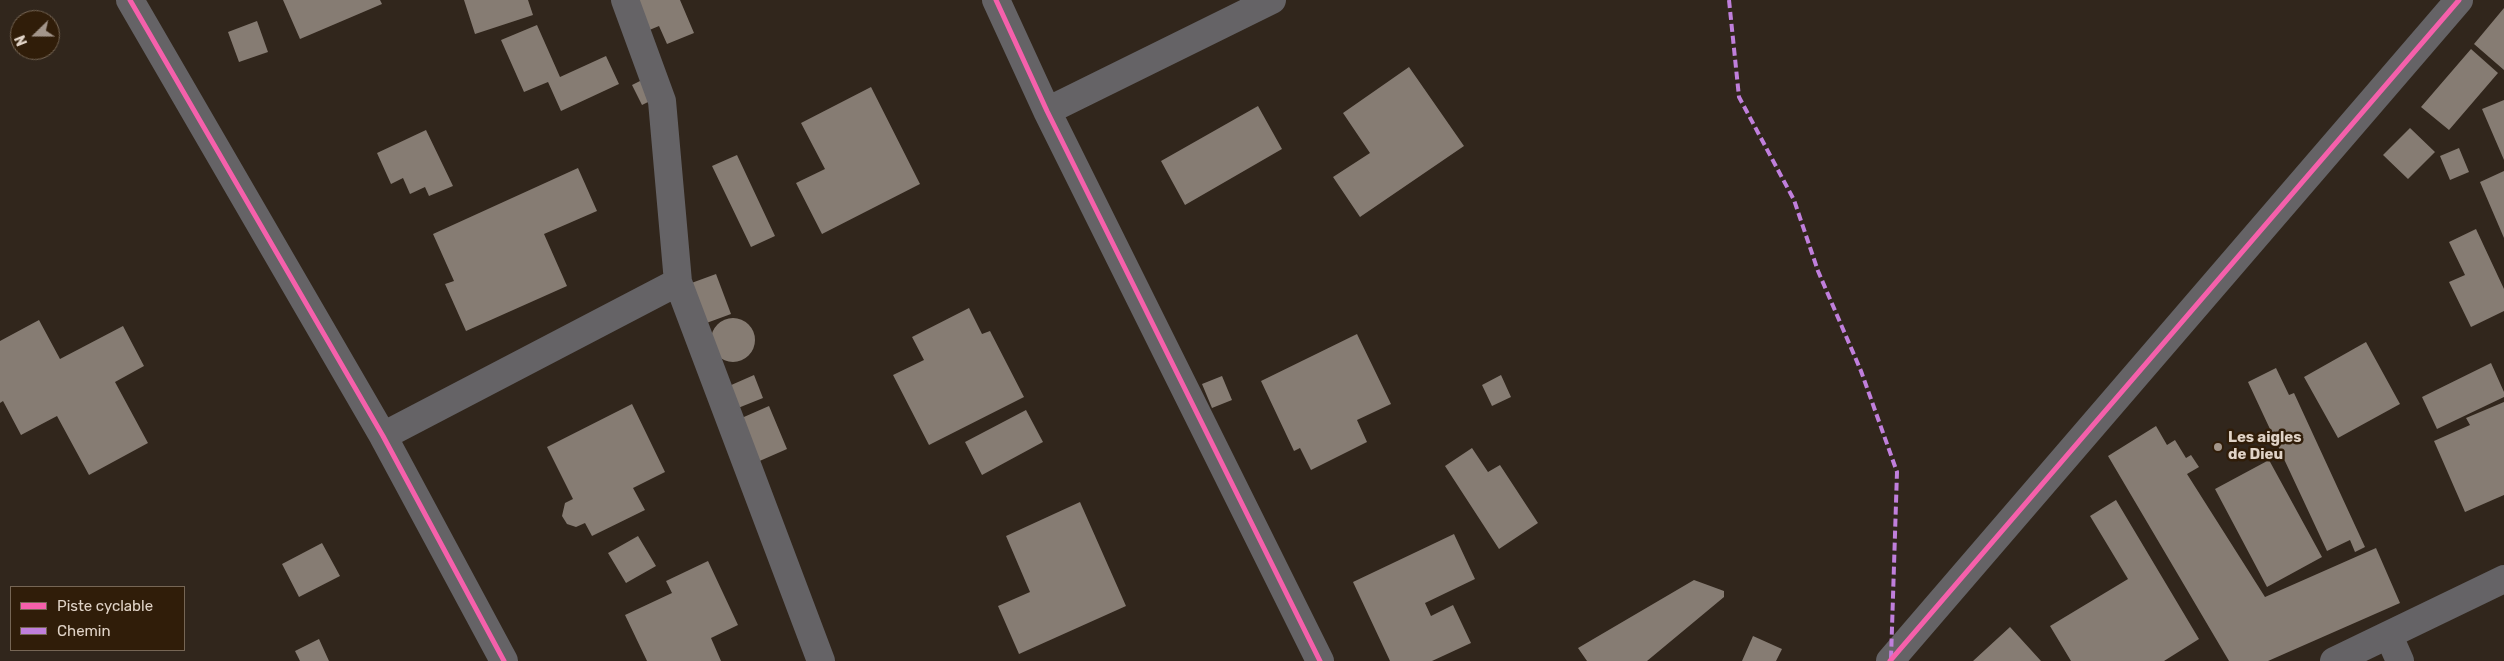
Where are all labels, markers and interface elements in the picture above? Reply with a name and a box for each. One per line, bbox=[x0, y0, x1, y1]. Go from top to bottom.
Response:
north arrow bbox=[10, 10, 60, 60]
text: N bbox=[12, 33, 31, 48]
place label: Les aigles de Dieu bbox=[2228, 429, 2301, 464]
marker: Les aigles de Dieu bbox=[2212, 441, 2224, 453]
legend bbox=[10, 586, 185, 651]
text: Piste cyclable bbox=[57, 597, 153, 615]
text: Chemin bbox=[57, 622, 111, 640]

